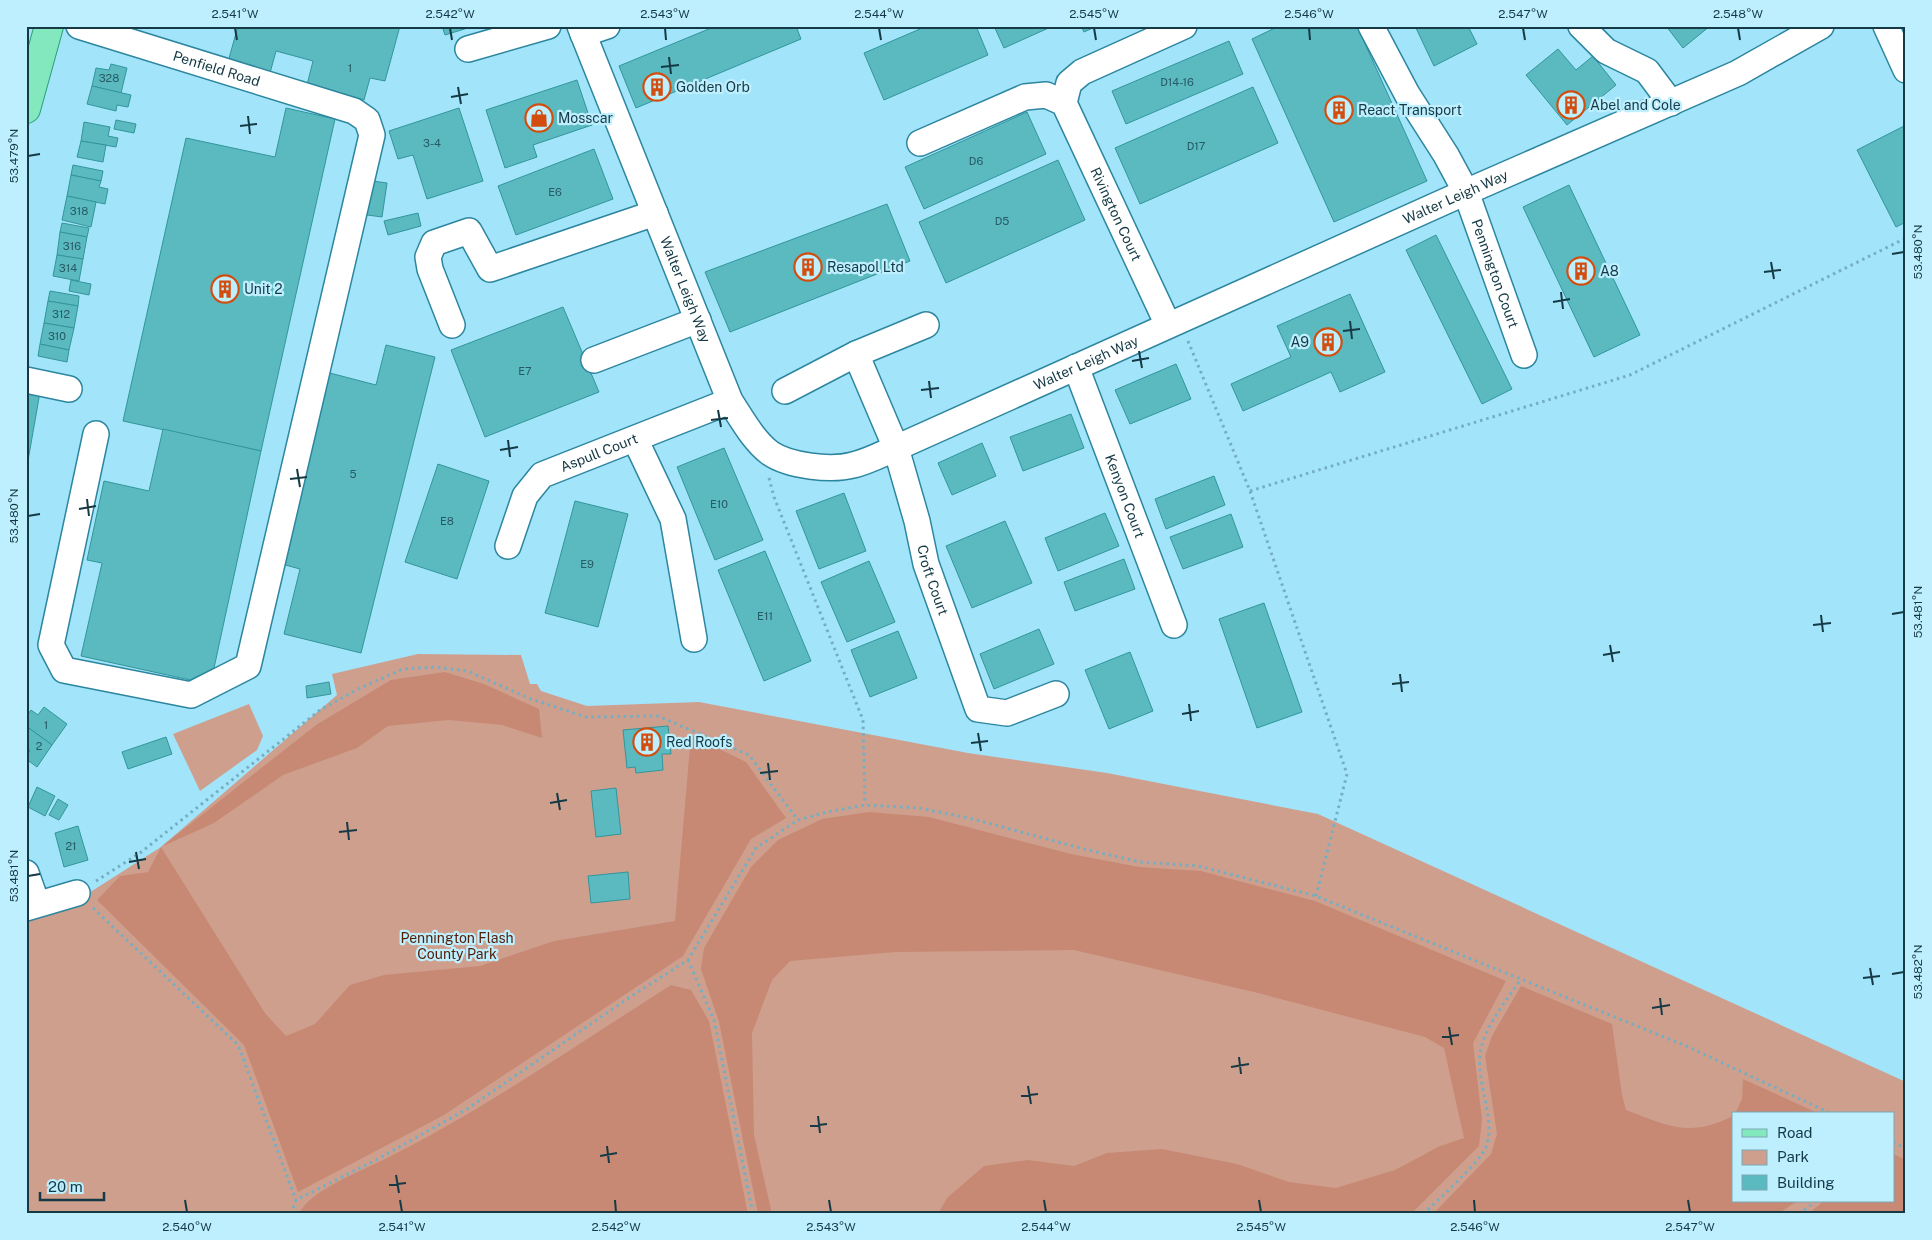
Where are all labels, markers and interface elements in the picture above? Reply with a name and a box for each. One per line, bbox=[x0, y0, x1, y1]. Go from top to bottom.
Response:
text: 2.541°W bbox=[212, 7, 259, 21]
text: 2.542°W bbox=[425, 7, 475, 21]
text: 2.543°W bbox=[640, 7, 690, 21]
text: 2.544°W bbox=[854, 7, 904, 21]
text: 2.545°W bbox=[1069, 7, 1119, 21]
text: 2.546°W bbox=[1284, 7, 1334, 21]
text: 2.547°W bbox=[1498, 7, 1548, 21]
text: 2.548°W bbox=[1713, 7, 1763, 21]
street label: Penfield Road bbox=[171, 48, 262, 90]
house number: 1 bbox=[348, 62, 352, 74]
house number: 328 bbox=[99, 72, 119, 84]
building icon: Golden Orb bbox=[642, 72, 672, 102]
house number: D14-16 bbox=[1160, 76, 1194, 88]
place label: Golden Orb bbox=[676, 79, 750, 95]
building icon: Abel and Cole bbox=[1556, 90, 1586, 120]
building icon: React Transport bbox=[1324, 95, 1354, 125]
place label: Abel and Cole bbox=[1590, 97, 1681, 113]
place label: React Transport bbox=[1358, 102, 1462, 118]
shop icon: Mosscar bbox=[524, 103, 554, 133]
place label: Mosscar bbox=[558, 110, 613, 126]
text: 53.479°N bbox=[7, 129, 21, 183]
house number: 3-4 bbox=[423, 137, 441, 149]
house number: D17 bbox=[1187, 140, 1206, 152]
house number: D6 bbox=[969, 155, 983, 167]
street label: Rivington Court bbox=[1087, 165, 1145, 263]
street label: Walter Leigh Way bbox=[1401, 166, 1511, 227]
house number: E6 bbox=[548, 186, 562, 198]
house number: 318 bbox=[70, 205, 88, 217]
house number: D5 bbox=[995, 215, 1009, 227]
street label: Pennington Court bbox=[1468, 217, 1522, 330]
text: 53.480°N bbox=[1911, 224, 1925, 280]
street label: Walter Leigh Way bbox=[657, 234, 714, 346]
house number: 316 bbox=[63, 240, 81, 252]
building icon: Resapol Ltd bbox=[793, 252, 823, 282]
building icon: A8 bbox=[1566, 256, 1596, 286]
place label: Resapol Ltd bbox=[827, 259, 904, 275]
house number: 314 bbox=[59, 262, 77, 274]
place label: A8 bbox=[1600, 263, 1619, 279]
building icon: Unit 2 bbox=[210, 274, 240, 304]
place label: Unit 2 bbox=[244, 281, 283, 297]
house number: 312 bbox=[52, 308, 70, 320]
building icon: A9 bbox=[1313, 327, 1343, 357]
house number: 310 bbox=[48, 330, 66, 342]
street label: Walter Leigh Way bbox=[1031, 332, 1141, 393]
place label: A9 bbox=[1290, 334, 1309, 350]
house number: E7 bbox=[518, 365, 532, 377]
street label: Aspull Court bbox=[558, 430, 640, 475]
street label: Kenyon Court bbox=[1102, 452, 1148, 540]
house number: 5 bbox=[349, 468, 357, 480]
text: 53.480°N bbox=[7, 488, 21, 544]
house number: E10 bbox=[710, 498, 728, 510]
house number: E8 bbox=[440, 515, 454, 527]
street label: Croft Court bbox=[914, 543, 952, 617]
house number: E9 bbox=[580, 558, 594, 570]
text: 53.481°N bbox=[1911, 586, 1925, 638]
house number: E11 bbox=[757, 610, 773, 622]
house number: 1 bbox=[44, 719, 48, 731]
building icon: Red Roofs bbox=[632, 727, 662, 757]
place label: Red Roofs bbox=[666, 734, 732, 750]
house number: 2 bbox=[36, 740, 43, 752]
house number: 21 bbox=[65, 840, 77, 852]
text: 53.481°N bbox=[7, 850, 21, 902]
park label: Pennington Flash County Park bbox=[400, 930, 514, 962]
text: 53.482°N bbox=[1911, 945, 1925, 999]
legend bbox=[1732, 1112, 1894, 1202]
text: Road bbox=[1777, 1124, 1813, 1141]
text: Park bbox=[1777, 1148, 1809, 1165]
scale bar bbox=[40, 1170, 104, 1202]
text: Building bbox=[1777, 1174, 1835, 1191]
text: 20 m bbox=[48, 1178, 83, 1195]
text: 2.540°W bbox=[162, 1220, 212, 1234]
text: 2.541°W bbox=[379, 1220, 426, 1234]
text: 2.542°W bbox=[591, 1220, 641, 1234]
text: 2.543°W bbox=[806, 1220, 856, 1234]
text: 2.544°W bbox=[1021, 1220, 1071, 1234]
text: 2.545°W bbox=[1236, 1220, 1286, 1234]
text: 2.546°W bbox=[1450, 1220, 1500, 1234]
text: 2.547°W bbox=[1665, 1220, 1715, 1234]

